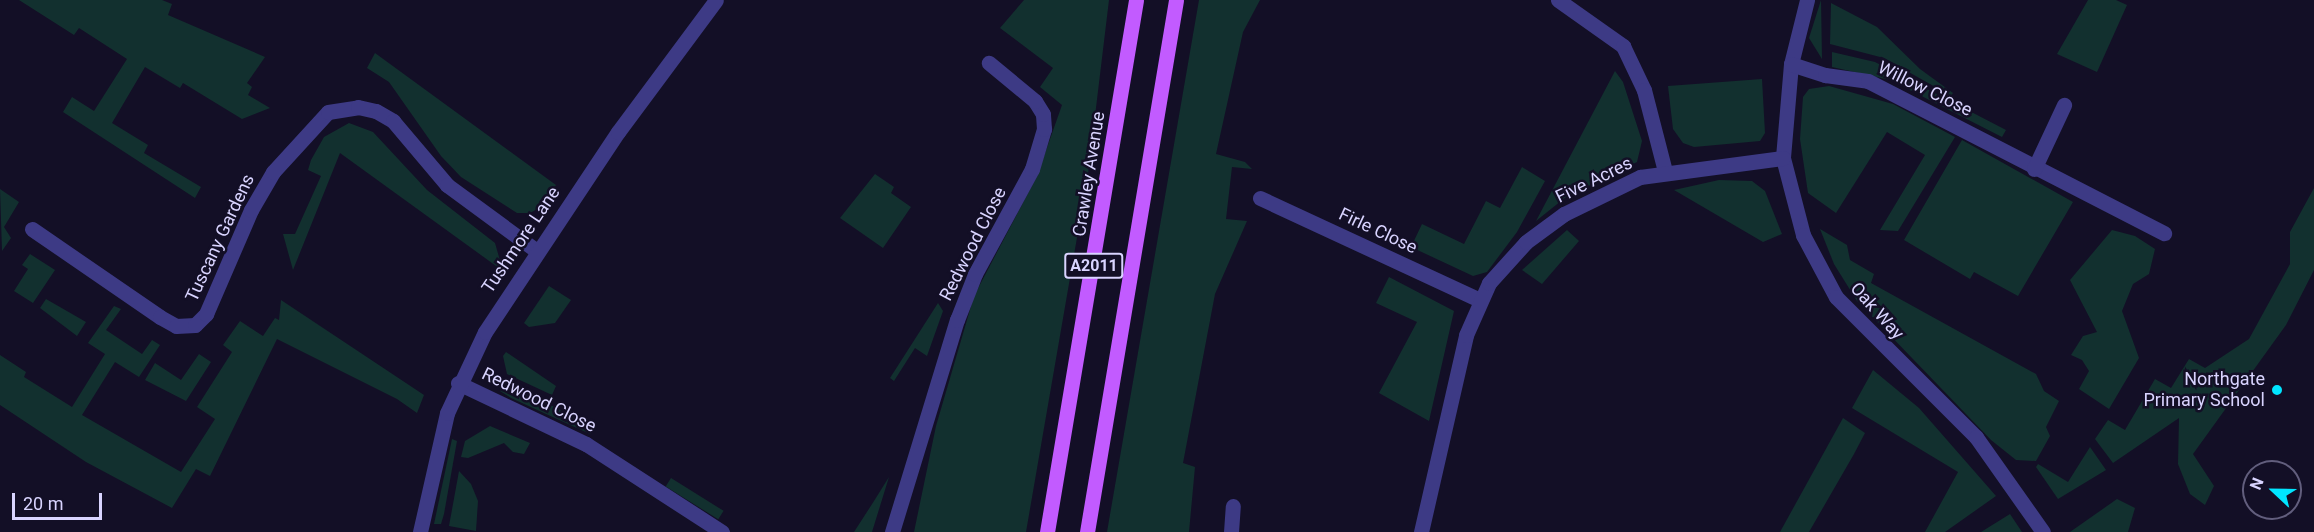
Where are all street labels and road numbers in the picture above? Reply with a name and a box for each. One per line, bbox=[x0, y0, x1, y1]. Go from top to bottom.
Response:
street label: Willow Close bbox=[1874, 57, 1976, 121]
street label: Crawley Avenue bbox=[1068, 110, 1110, 238]
street label: Five Acres bbox=[1552, 152, 1636, 208]
street label: Tuscany Gardens bbox=[181, 171, 259, 305]
street label: Tushmore Lane bbox=[477, 183, 565, 297]
street label: Redwood Close bbox=[935, 184, 1011, 304]
street label: Firle Close bbox=[1335, 203, 1421, 259]
road number: A2011 bbox=[1064, 253, 1124, 279]
street label: Oak Way bbox=[1846, 278, 1908, 344]
street label: Redwood Close bbox=[478, 363, 600, 437]

